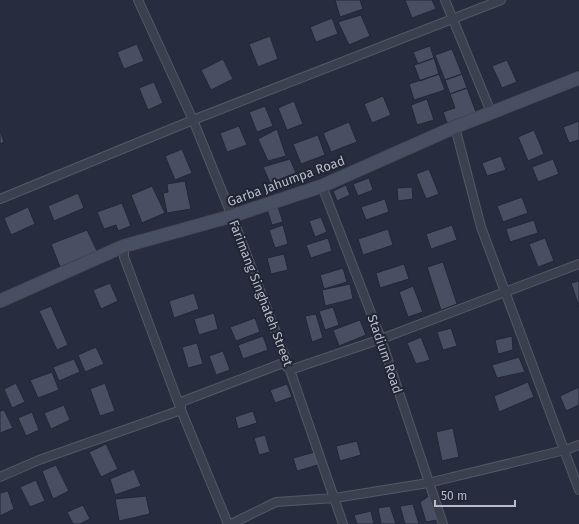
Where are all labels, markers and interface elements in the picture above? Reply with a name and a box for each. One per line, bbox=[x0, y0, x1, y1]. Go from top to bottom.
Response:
street label: Garba Jahumpa Road bbox=[225, 153, 347, 209]
street label: Farimang Singhateh Street bbox=[226, 218, 296, 368]
street label: Stadium Road bbox=[365, 313, 405, 395]
scale bar bbox=[435, 482, 515, 508]
text: 50 m bbox=[441, 489, 467, 503]

